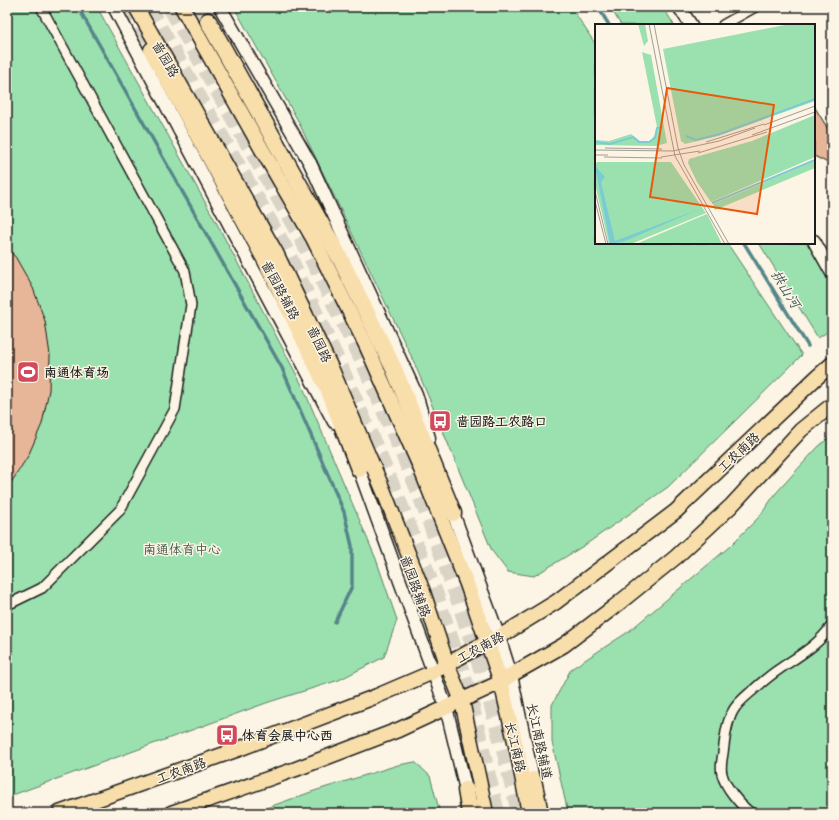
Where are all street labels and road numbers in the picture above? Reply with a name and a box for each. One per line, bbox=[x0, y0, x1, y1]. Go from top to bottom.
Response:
street label: 啬园路 bbox=[149, 38, 184, 80]
street label: 啬园路辅路 bbox=[259, 257, 304, 322]
street label: 啬园路 bbox=[305, 323, 336, 365]
street label: 工农南路 bbox=[713, 428, 762, 476]
street label: 啬园路辅路 bbox=[397, 552, 436, 619]
street label: 工农南路 bbox=[453, 627, 507, 666]
street label: 长江南路辅道 bbox=[524, 701, 557, 781]
street label: 长江南路 bbox=[502, 720, 531, 774]
street label: 工农南路 bbox=[153, 753, 208, 786]

